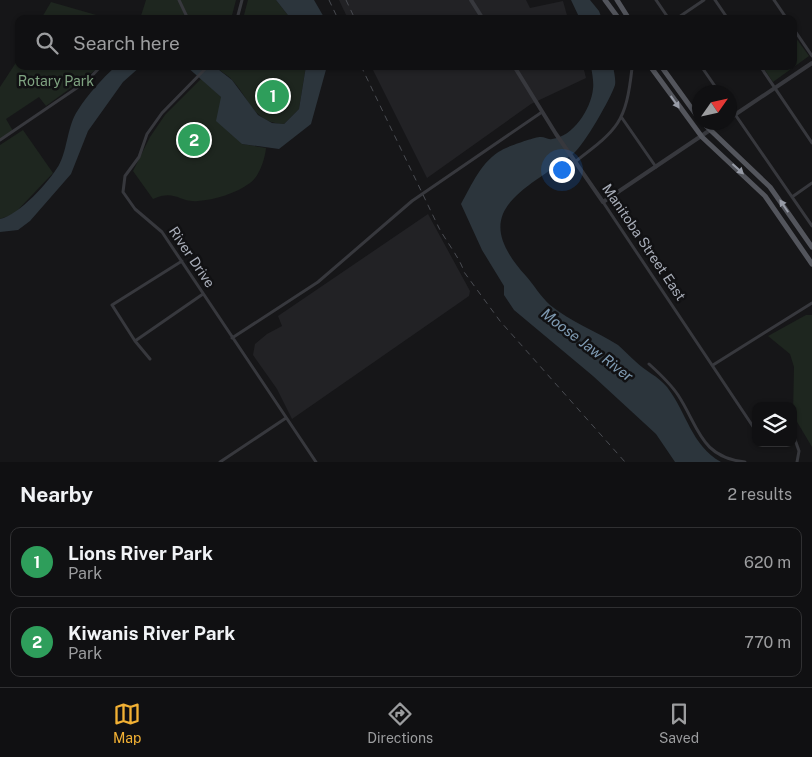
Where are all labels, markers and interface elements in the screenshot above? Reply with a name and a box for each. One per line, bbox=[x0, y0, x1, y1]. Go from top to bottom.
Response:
search box bbox=[15, 15, 797, 70]
icon: search bbox=[33, 29, 61, 57]
text: Search here bbox=[73, 32, 180, 54]
park label: Rotary Park bbox=[18, 73, 94, 89]
pin: 1 bbox=[257, 77, 289, 115]
north arrow bbox=[692, 85, 737, 130]
one-way arrow bbox=[670, 95, 680, 109]
pin: 2 bbox=[178, 121, 210, 159]
your location bbox=[549, 157, 575, 183]
one-way arrow bbox=[731, 163, 743, 175]
street label: Manitoba Street East bbox=[599, 181, 689, 303]
one-way arrow bbox=[779, 200, 789, 213]
street label: River Drive bbox=[166, 223, 218, 291]
water label: Moose Jaw River bbox=[538, 305, 637, 385]
map controls bbox=[752, 402, 797, 447]
button: layers bbox=[752, 402, 797, 447]
text: Nearby bbox=[20, 482, 93, 507]
text: 2 results bbox=[727, 485, 792, 504]
text: Lions River Park bbox=[68, 542, 213, 564]
text: 1 bbox=[34, 553, 40, 572]
text: 620 m bbox=[744, 553, 791, 572]
text: Park bbox=[68, 564, 102, 583]
text: Kiwanis River Park bbox=[68, 622, 235, 644]
text: 2 bbox=[32, 633, 42, 652]
text: 770 m bbox=[744, 633, 791, 652]
text: Park bbox=[68, 644, 102, 663]
tab: Map bbox=[113, 700, 141, 746]
tab: Directions bbox=[367, 700, 433, 746]
tab: Saved bbox=[659, 700, 699, 746]

